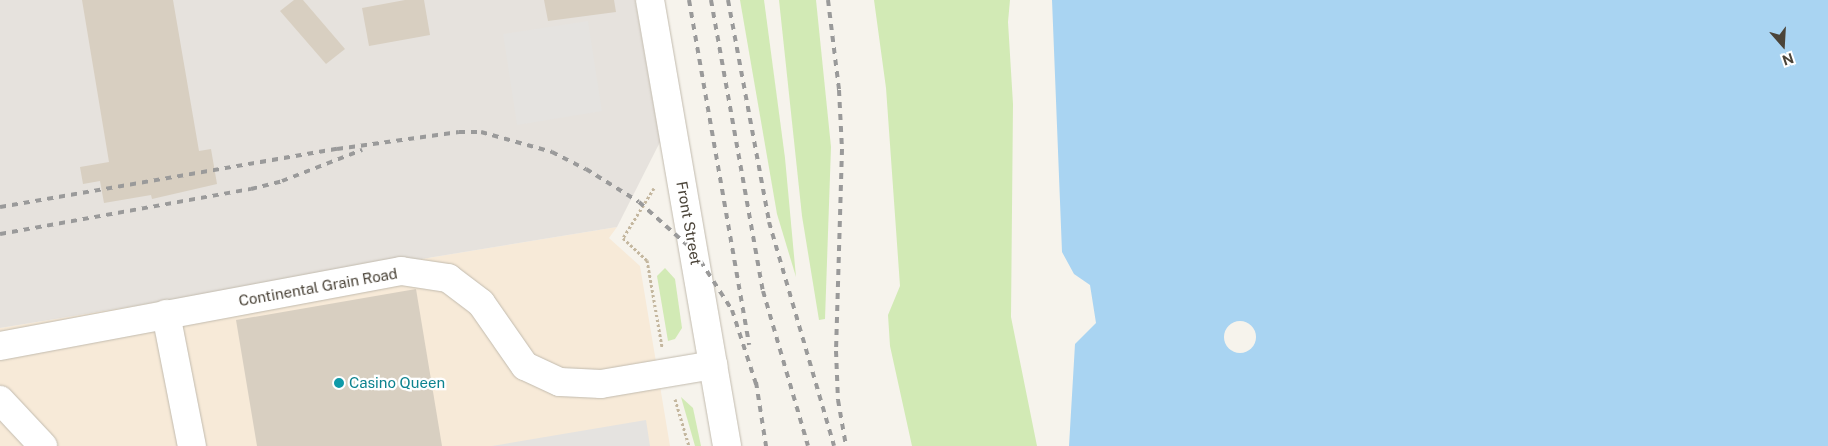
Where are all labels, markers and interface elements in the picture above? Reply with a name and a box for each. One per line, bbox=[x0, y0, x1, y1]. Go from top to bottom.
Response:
north arrow bbox=[1758, 20, 1808, 70]
text: N bbox=[1780, 50, 1796, 69]
street label: Front Street bbox=[673, 180, 705, 266]
street label: Continental Grain Road bbox=[237, 264, 399, 310]
place label: Casino Queen bbox=[349, 374, 445, 392]
marker: Casino Queen bbox=[333, 377, 345, 389]

